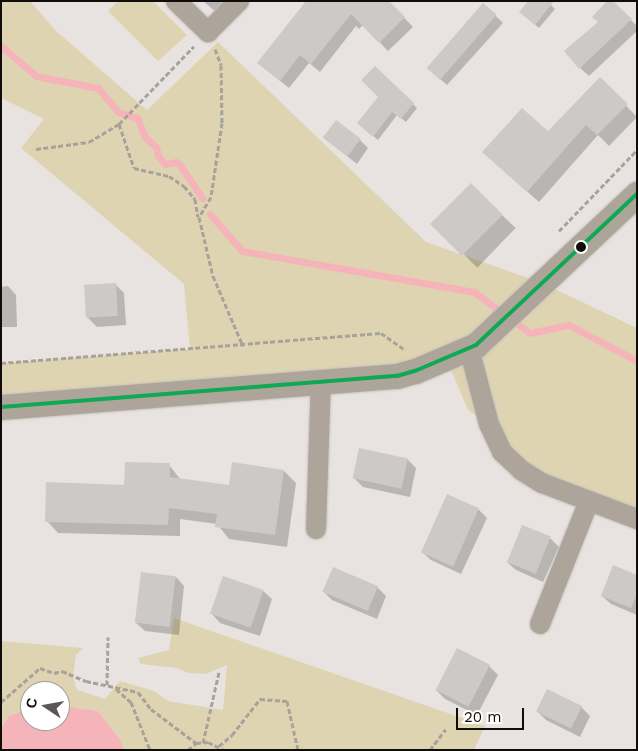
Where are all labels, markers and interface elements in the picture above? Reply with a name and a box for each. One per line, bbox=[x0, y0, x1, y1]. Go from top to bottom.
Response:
unlabelled marker bbox=[576, 242, 586, 252]
north arrow bbox=[20, 681, 70, 731]
text: С bbox=[22, 696, 40, 710]
scale bar bbox=[458, 698, 526, 730]
text: 20 m bbox=[464, 708, 502, 726]

